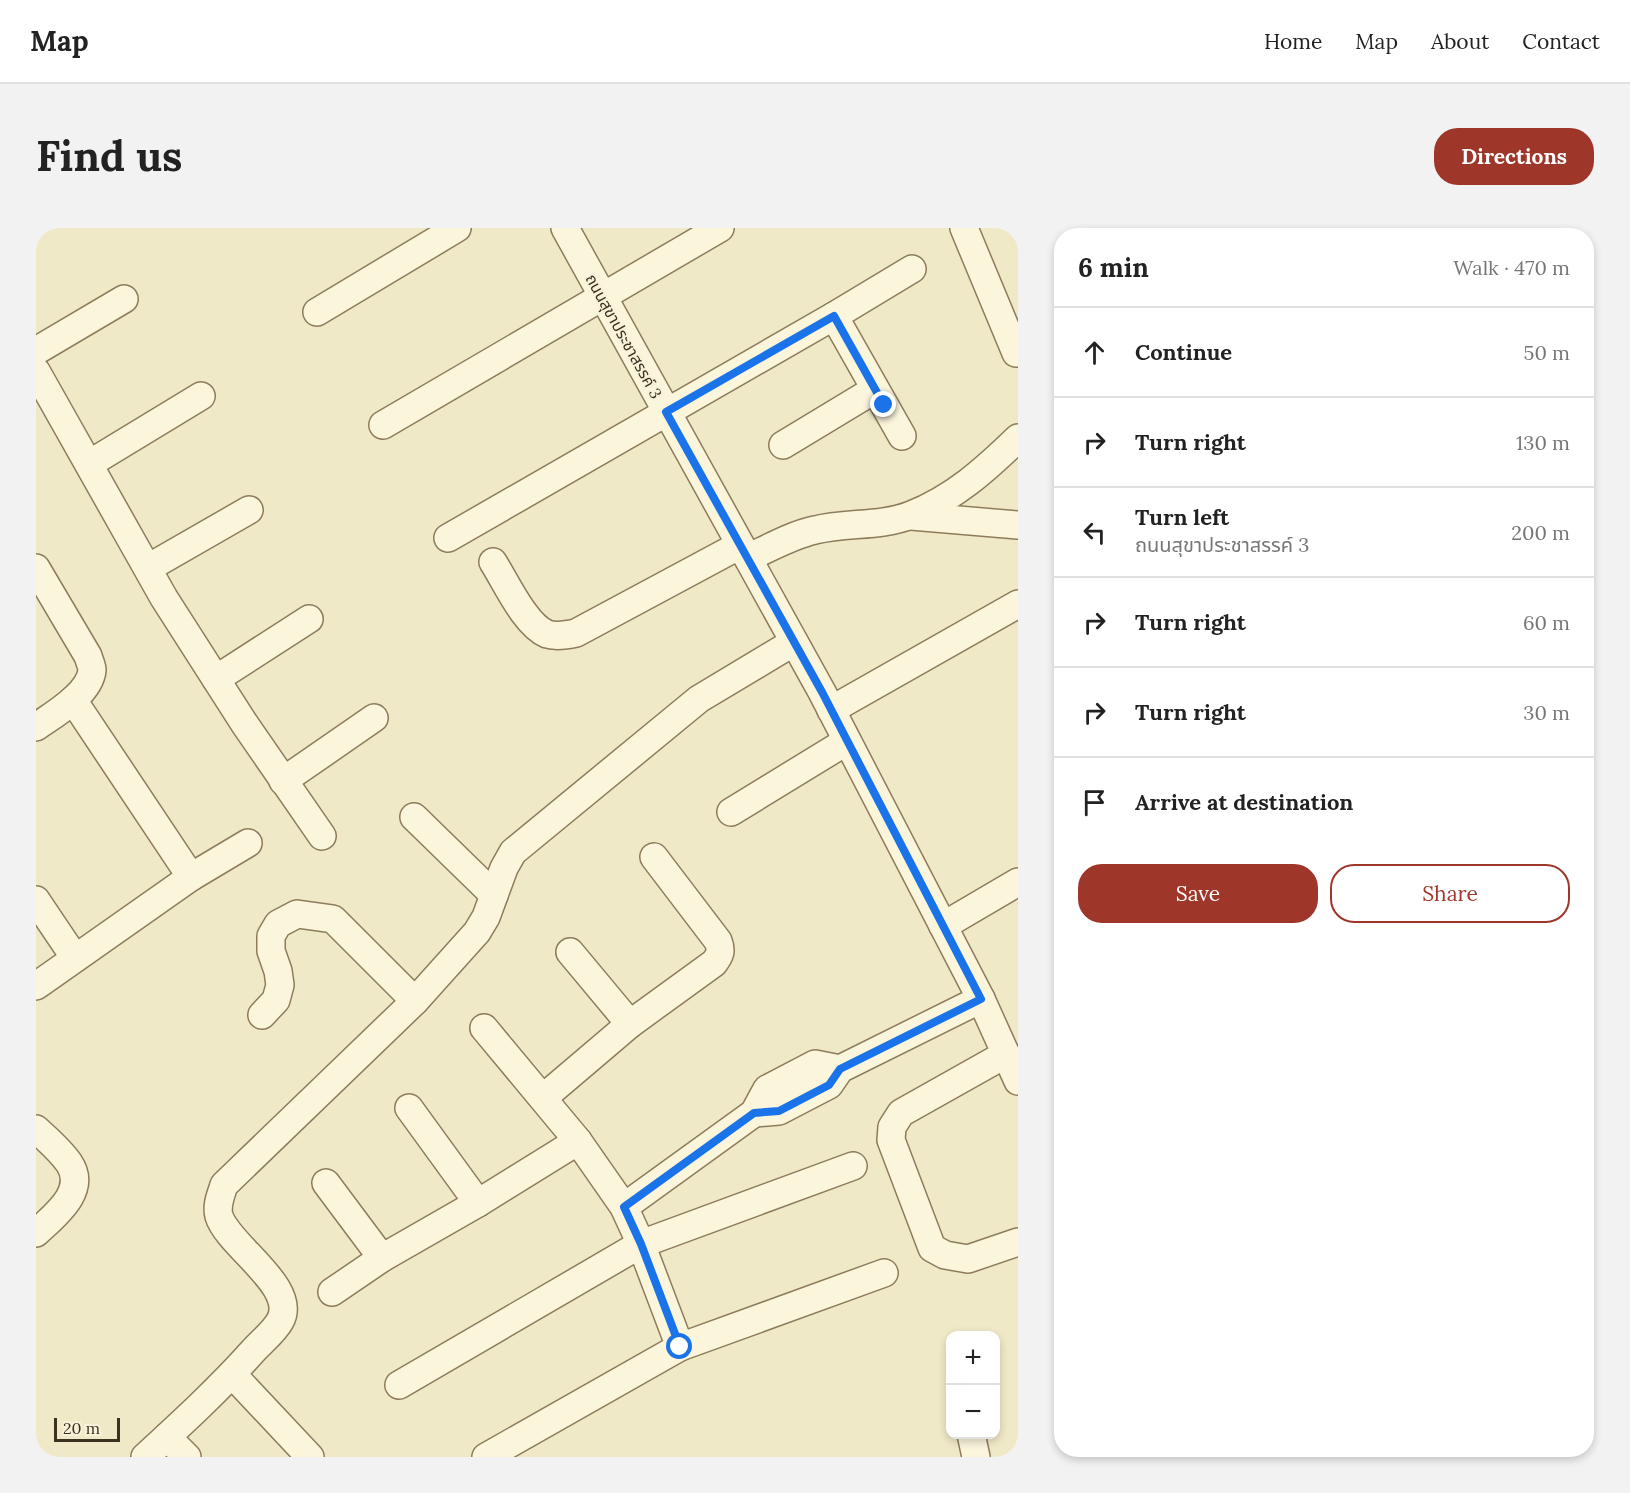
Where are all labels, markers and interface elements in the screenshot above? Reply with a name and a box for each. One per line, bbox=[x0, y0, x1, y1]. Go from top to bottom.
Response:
text: Map bbox=[30, 23, 89, 59]
text: Home bbox=[1264, 28, 1322, 55]
text: Map bbox=[1355, 28, 1398, 55]
text: About bbox=[1431, 28, 1489, 55]
text: Contact bbox=[1522, 28, 1600, 55]
button: Directions bbox=[1434, 128, 1594, 185]
text: Find us bbox=[36, 129, 182, 183]
text: 6 min bbox=[1078, 251, 1149, 284]
text: Walk · 470 m bbox=[1453, 255, 1570, 280]
street label: ถนนสุขาประชาสรรค์ 3 bbox=[581, 270, 667, 402]
icon: ahead bbox=[1078, 336, 1111, 369]
text: Continue bbox=[1135, 338, 1232, 366]
text: 50 m bbox=[1524, 340, 1570, 365]
route end bbox=[870, 391, 896, 417]
icon: right bbox=[1078, 426, 1111, 459]
text: Turn right bbox=[1135, 428, 1246, 456]
text: 130 m bbox=[1516, 430, 1570, 455]
text: Turn left bbox=[1135, 503, 1229, 531]
icon: left bbox=[1078, 516, 1111, 549]
text: 200 m bbox=[1511, 520, 1570, 545]
text: ถนนสุขาประชาสรรค์ 3 bbox=[1135, 532, 1309, 557]
icon: right bbox=[1078, 606, 1111, 639]
text: Turn right bbox=[1135, 608, 1246, 636]
text: 60 m bbox=[1523, 610, 1570, 635]
icon: right bbox=[1078, 696, 1111, 729]
text: Turn right bbox=[1135, 698, 1246, 726]
text: 30 m bbox=[1523, 700, 1570, 725]
icon: arrive bbox=[1078, 786, 1111, 819]
text: Arrive at destination bbox=[1135, 788, 1353, 816]
button: Save bbox=[1078, 864, 1318, 923]
button: Share bbox=[1330, 864, 1570, 923]
map controls bbox=[946, 1331, 1000, 1439]
button: + bbox=[946, 1331, 1000, 1385]
route start bbox=[666, 1333, 692, 1359]
button: − bbox=[946, 1385, 1000, 1439]
scale bar bbox=[54, 1415, 120, 1442]
text: 20 m bbox=[63, 1418, 100, 1438]

